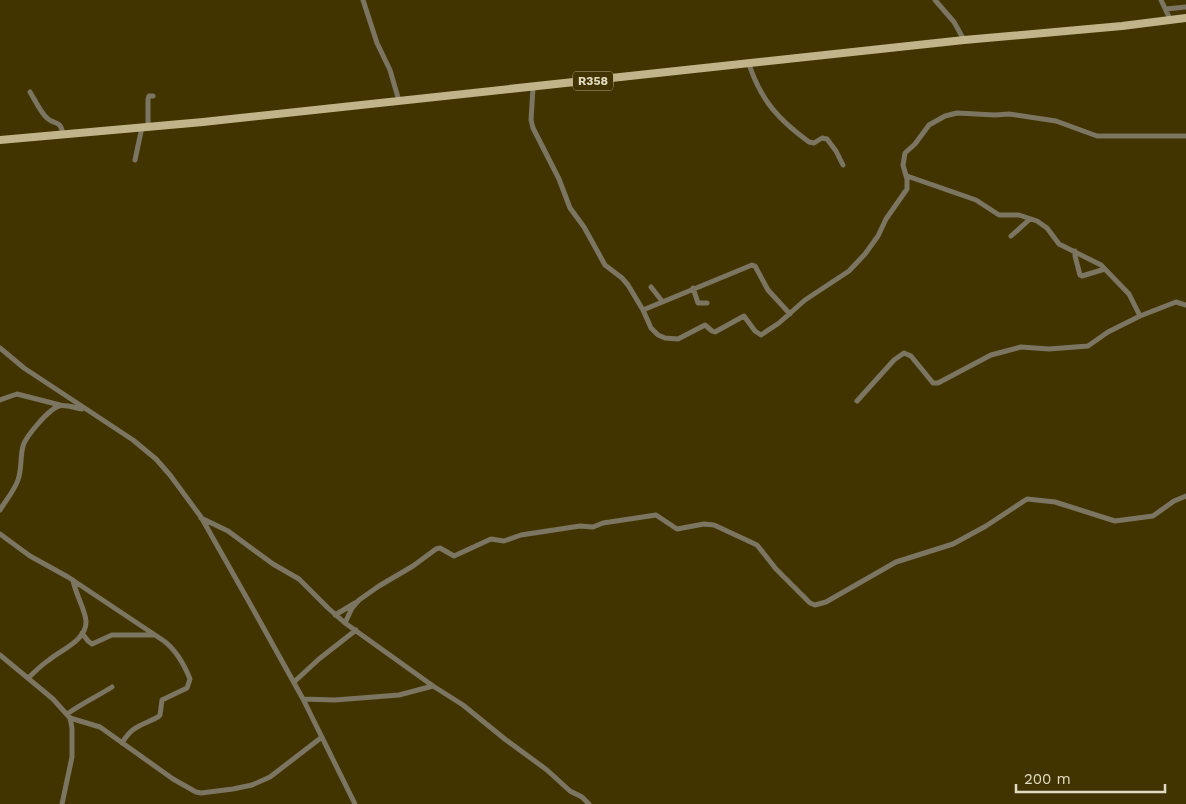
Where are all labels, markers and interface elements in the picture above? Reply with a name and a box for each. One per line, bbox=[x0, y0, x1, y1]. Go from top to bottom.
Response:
road number: R358 bbox=[573, 72, 613, 90]
scale bar bbox=[1016, 762, 1165, 794]
text: 200 m bbox=[1024, 770, 1071, 788]

